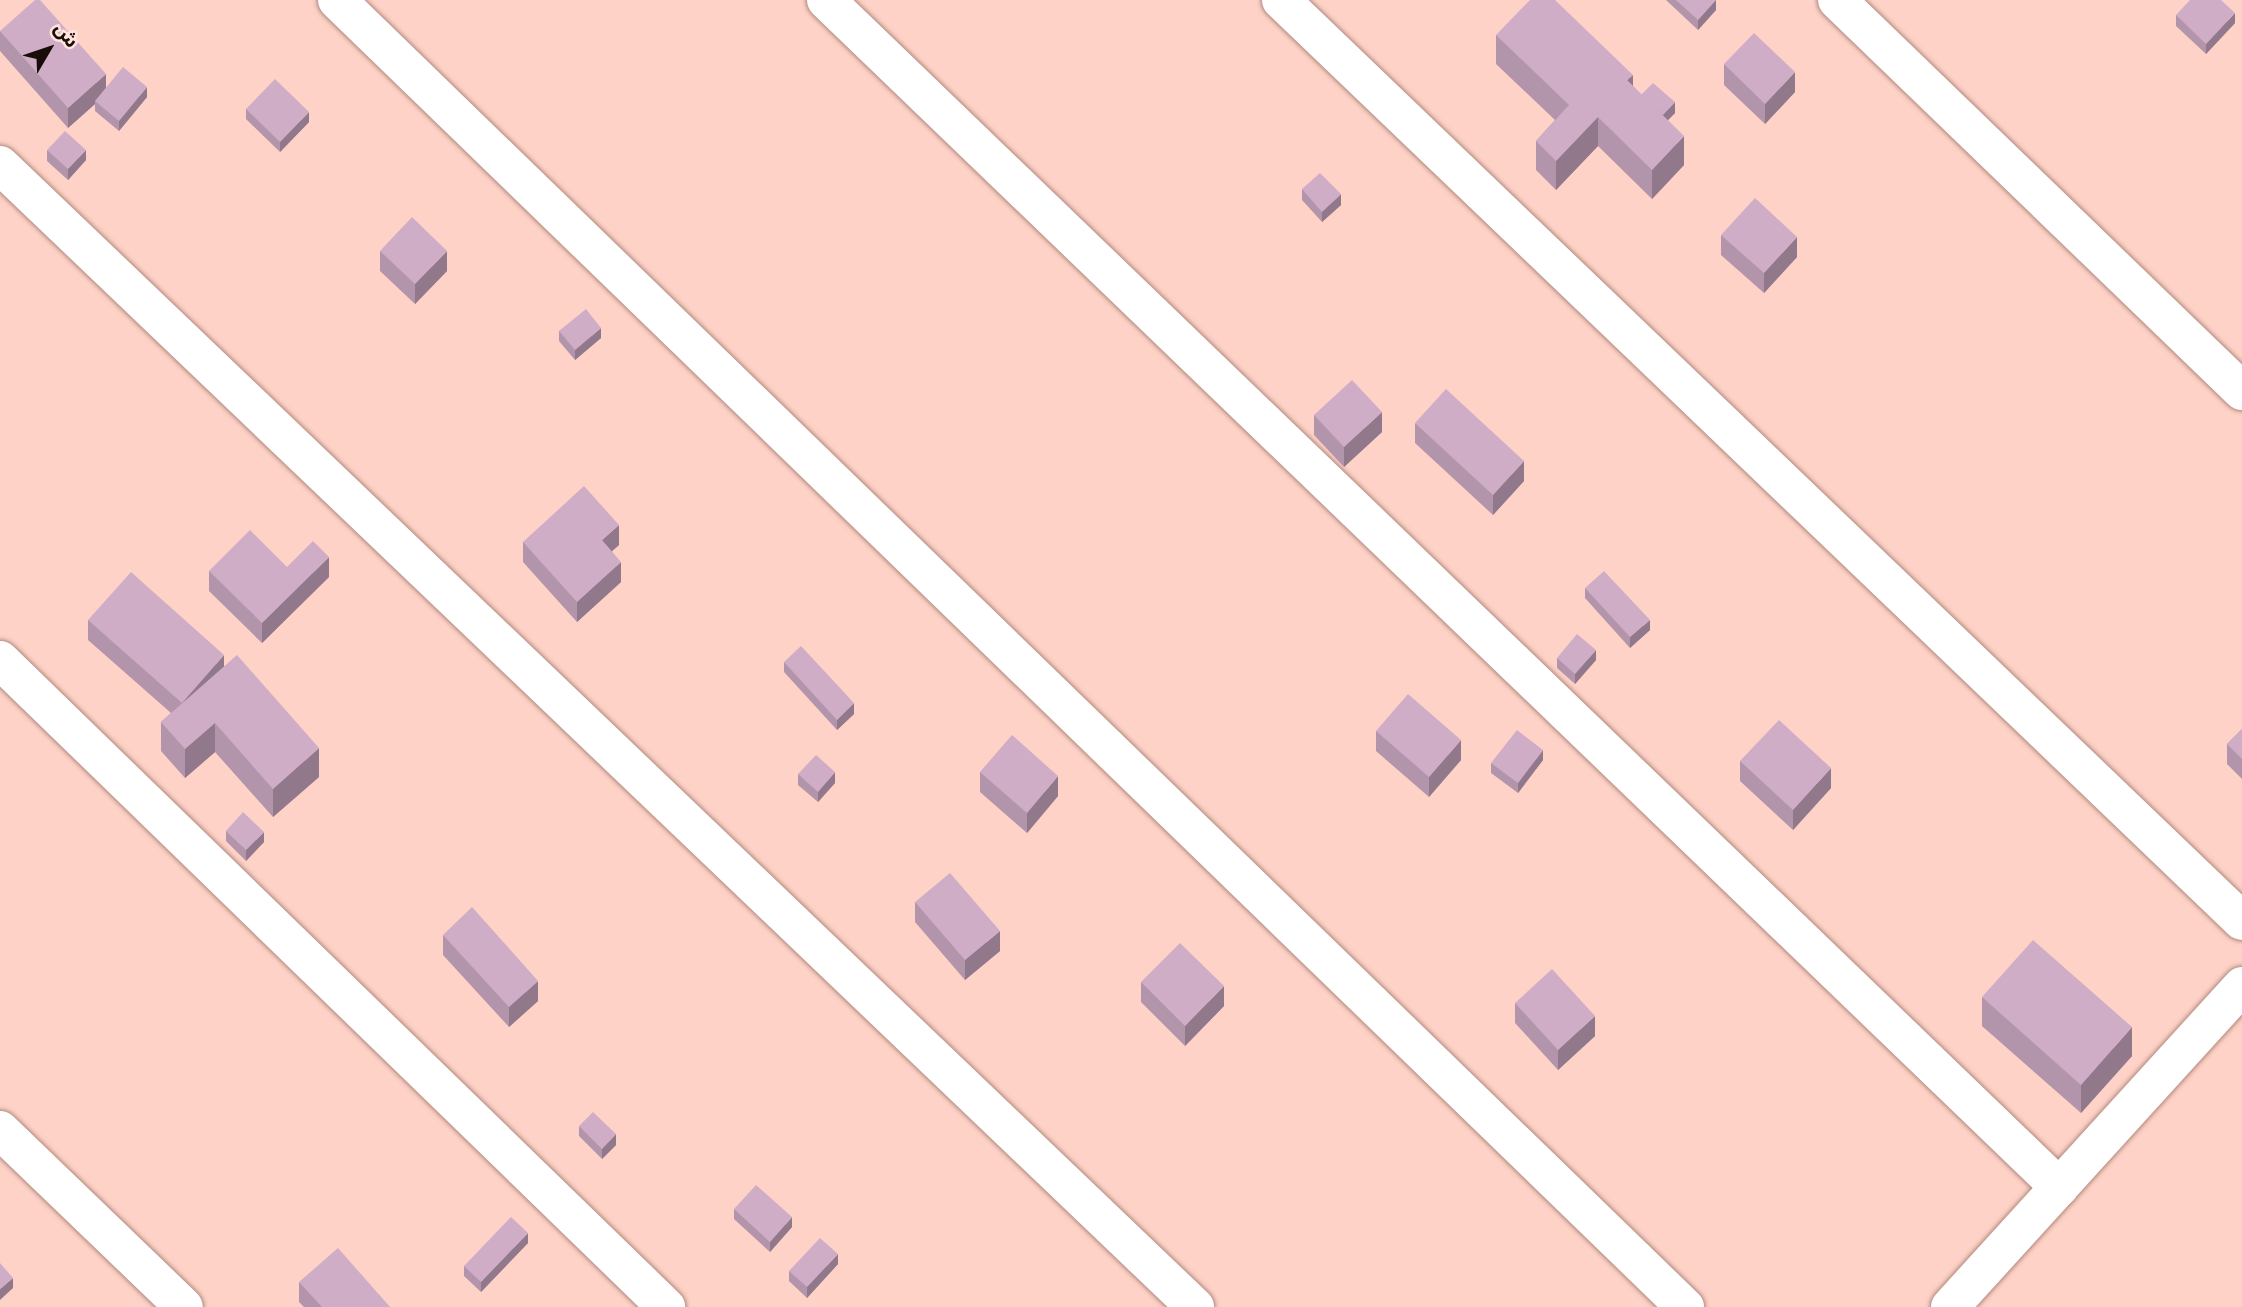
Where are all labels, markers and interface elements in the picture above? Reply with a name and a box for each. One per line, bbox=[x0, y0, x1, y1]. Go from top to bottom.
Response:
north arrow bbox=[14, 14, 84, 84]
text: ش bbox=[50, 19, 81, 52]

